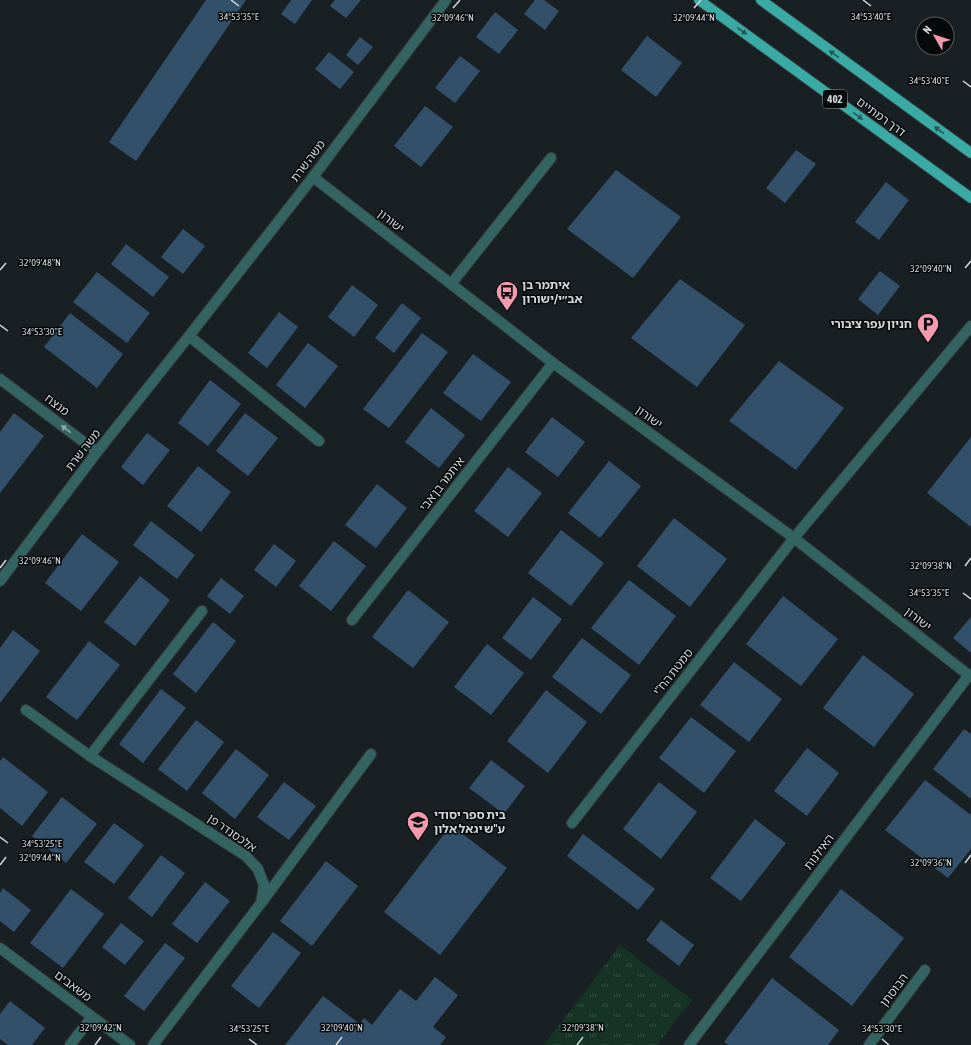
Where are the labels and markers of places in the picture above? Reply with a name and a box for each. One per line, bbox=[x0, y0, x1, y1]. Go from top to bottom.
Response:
place label: איתמר בן אב״י/ישורון bbox=[522, 278, 583, 306]
bus stop icon: איתמר בן אב״י/ישורון bbox=[494, 279, 520, 312]
parking icon: חניון עפר ציבורי bbox=[915, 311, 941, 344]
place label: חניון עפר ציבורי bbox=[830, 317, 912, 331]
place label: בית ספר יסודי ע"ש יגאל אלון bbox=[434, 808, 506, 836]
school or university icon: בית ספר יסודי ע"ש יגאל אלון bbox=[405, 809, 431, 842]

